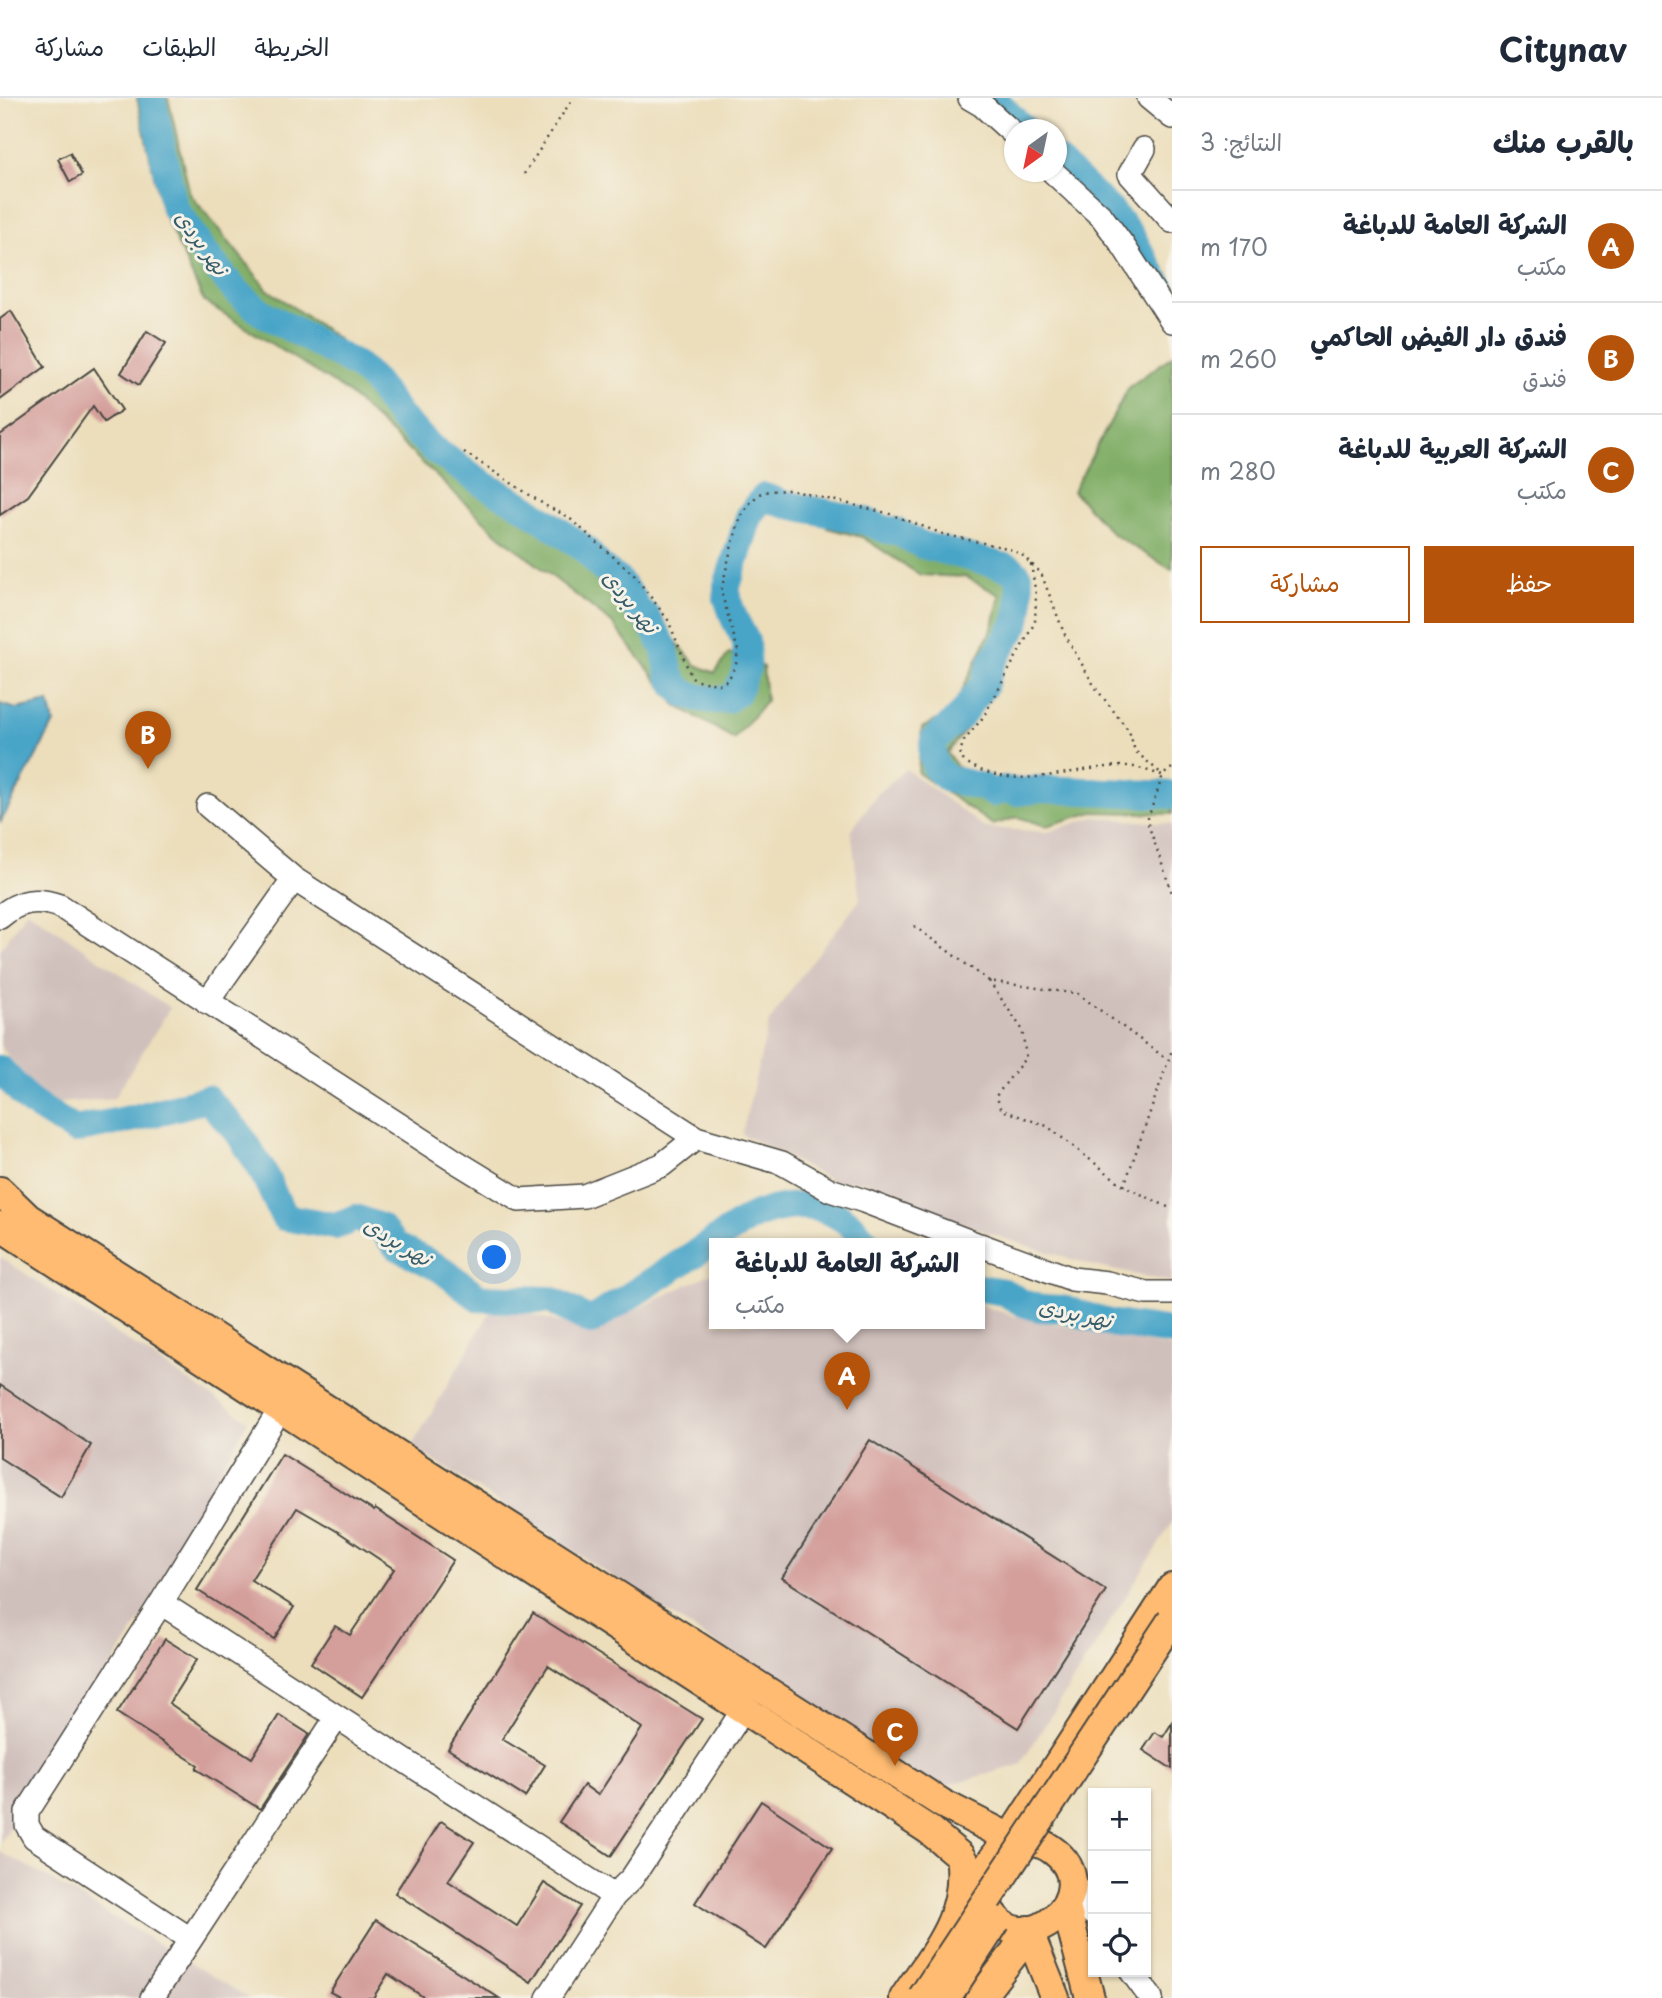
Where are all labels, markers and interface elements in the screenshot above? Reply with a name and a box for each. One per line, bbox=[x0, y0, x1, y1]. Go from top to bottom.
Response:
text: Citynav bbox=[1499, 23, 1627, 73]
text: مشاركة bbox=[35, 28, 104, 64]
text: الطبقات bbox=[142, 28, 217, 64]
text: الخريطة bbox=[255, 28, 329, 64]
text: بالقرب منك bbox=[1493, 118, 1634, 163]
north arrow bbox=[1004, 119, 1067, 182]
text: النتائج: 3 bbox=[1200, 124, 1282, 159]
water label: نهر بردى bbox=[168, 203, 238, 283]
text: الشركة العامة للدباغة bbox=[1343, 204, 1567, 243]
text: 170 m bbox=[1200, 229, 1268, 264]
text: A bbox=[1602, 229, 1620, 264]
text: مكتب bbox=[1517, 248, 1567, 283]
text: فندق دار الفيض الحاكمي bbox=[1310, 316, 1567, 355]
text: 260 m bbox=[1200, 341, 1277, 376]
text: B bbox=[1603, 341, 1619, 376]
text: فندق bbox=[1522, 360, 1567, 395]
text: الشركة العربية للدباغة bbox=[1338, 428, 1567, 467]
text: 280 m bbox=[1200, 453, 1276, 488]
text: C bbox=[1602, 453, 1620, 488]
text: مكتب bbox=[1517, 472, 1567, 507]
button: مشاركة bbox=[1200, 546, 1410, 623]
button: حفظ bbox=[1424, 546, 1634, 623]
water label: نهر بردى bbox=[596, 562, 669, 641]
pin: B bbox=[125, 711, 171, 769]
water label: نهر بردى bbox=[358, 1208, 440, 1274]
popup bbox=[709, 1238, 985, 1329]
your location bbox=[477, 1240, 511, 1274]
text: الشركة العامة للدباغة bbox=[735, 1242, 959, 1281]
text: مكتب bbox=[735, 1286, 785, 1321]
water label: نهر بردى bbox=[1036, 1289, 1117, 1336]
pin: A bbox=[824, 1352, 870, 1410]
pin: C bbox=[872, 1708, 918, 1766]
map controls bbox=[1088, 1788, 1151, 1977]
button: + bbox=[1088, 1788, 1151, 1851]
button: − bbox=[1088, 1851, 1151, 1914]
button: locate bbox=[1088, 1914, 1151, 1977]

